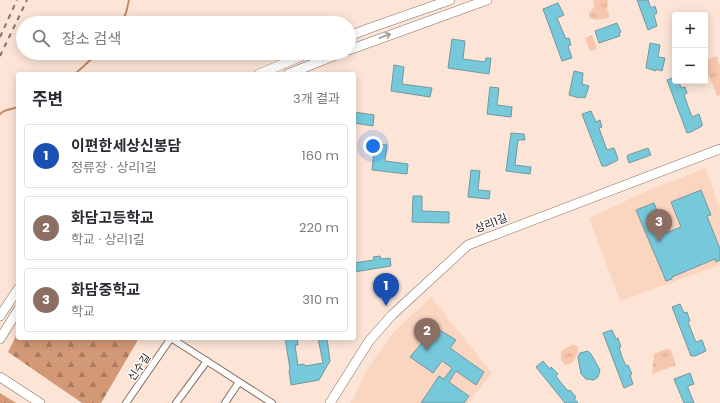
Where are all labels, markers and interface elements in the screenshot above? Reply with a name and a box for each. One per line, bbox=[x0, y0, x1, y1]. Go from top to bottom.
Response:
map controls bbox=[672, 12, 708, 84]
button: + bbox=[672, 12, 708, 48]
search box bbox=[16, 16, 356, 60]
icon: search bbox=[30, 27, 52, 49]
text: 장소 검색 bbox=[62, 28, 121, 49]
one-way arrow bbox=[379, 32, 392, 39]
button: − bbox=[672, 48, 708, 84]
text: 주변 bbox=[32, 87, 63, 111]
text: 3개 결과 bbox=[293, 89, 340, 108]
text: 이편한세상신봉담 bbox=[71, 135, 181, 156]
your location bbox=[363, 136, 383, 156]
text: 1 bbox=[44, 146, 48, 165]
text: 160 m bbox=[302, 146, 339, 165]
text: 정류장 · 상리1길 bbox=[71, 158, 157, 177]
text: 화담고등학교 bbox=[71, 207, 154, 228]
street label: 상리1길 bbox=[472, 209, 510, 237]
pin: 3 bbox=[646, 209, 672, 242]
text: 2 bbox=[42, 218, 50, 237]
text: 220 m bbox=[299, 218, 339, 237]
text: 학교 · 상리1길 bbox=[71, 230, 145, 249]
pin: 1 bbox=[373, 273, 399, 306]
text: 화담중학교 bbox=[71, 279, 140, 300]
text: 3 bbox=[42, 290, 50, 309]
text: 310 m bbox=[302, 290, 339, 309]
text: 학교 bbox=[71, 302, 95, 321]
pin: 2 bbox=[414, 318, 440, 351]
street label: 신수길 bbox=[124, 350, 154, 384]

